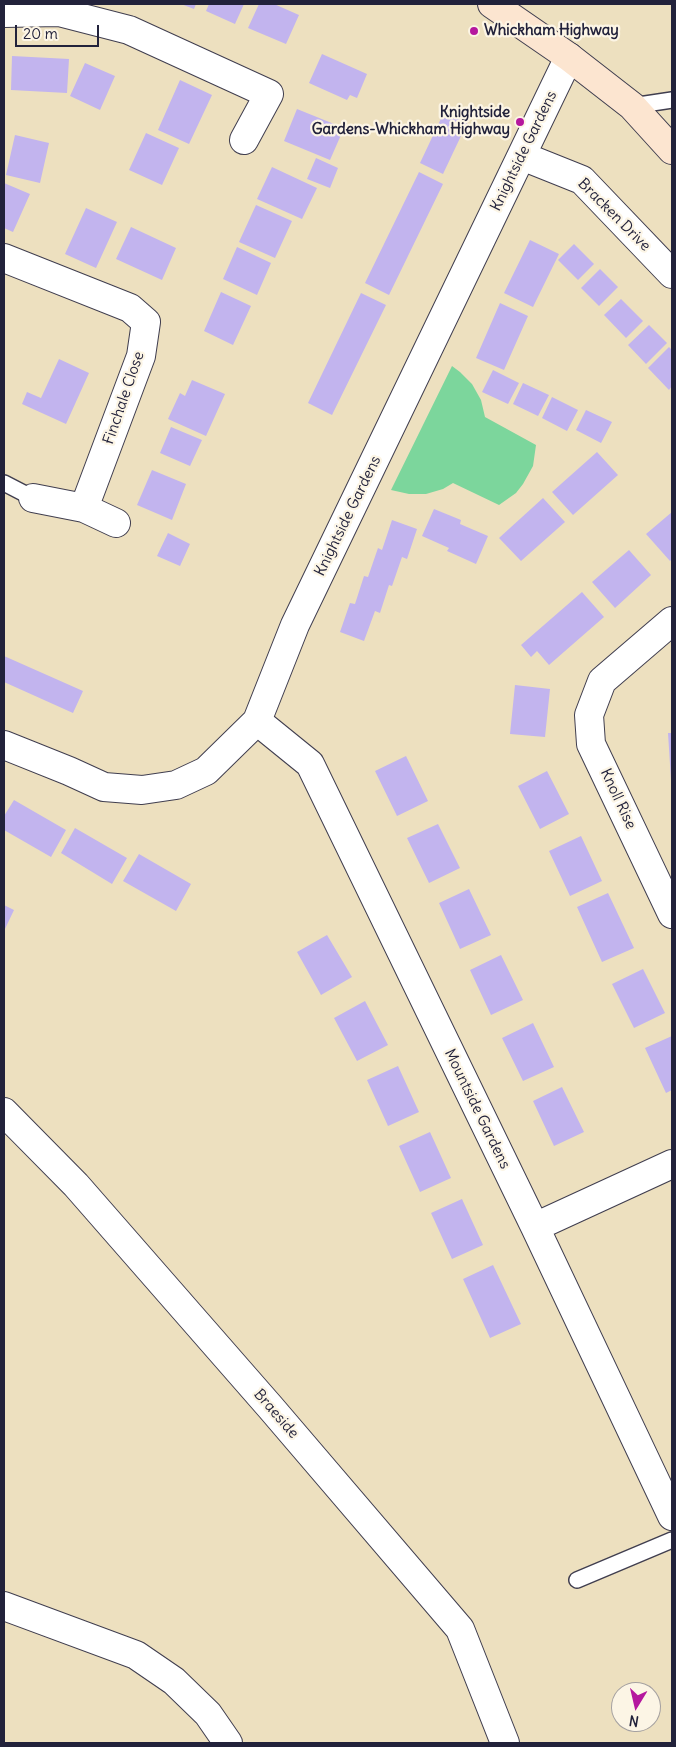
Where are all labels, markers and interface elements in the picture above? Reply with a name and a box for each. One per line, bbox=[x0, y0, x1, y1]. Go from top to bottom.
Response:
scale bar bbox=[18, 15, 101, 47]
place label: Whickham Highway bbox=[484, 22, 619, 40]
text: 20 m bbox=[23, 24, 58, 43]
marker: Whickham Highway bbox=[468, 25, 480, 37]
street label: Knightside Gardens bbox=[487, 88, 561, 214]
place label: Knightside Gardens-Whickham Highway bbox=[312, 104, 510, 139]
marker: Knightside Gardens-Whickham Highway bbox=[514, 116, 526, 128]
street label: Bracken Drive bbox=[574, 175, 654, 255]
street label: Finchale Close bbox=[100, 349, 148, 447]
street label: Knightside Gardens bbox=[311, 453, 385, 579]
street label: Knoll Rise bbox=[596, 766, 640, 832]
street label: Mountside Gardens bbox=[440, 1046, 514, 1172]
street label: Braeside bbox=[250, 1386, 302, 1442]
north arrow bbox=[611, 1682, 661, 1732]
text: N bbox=[628, 1711, 640, 1730]

